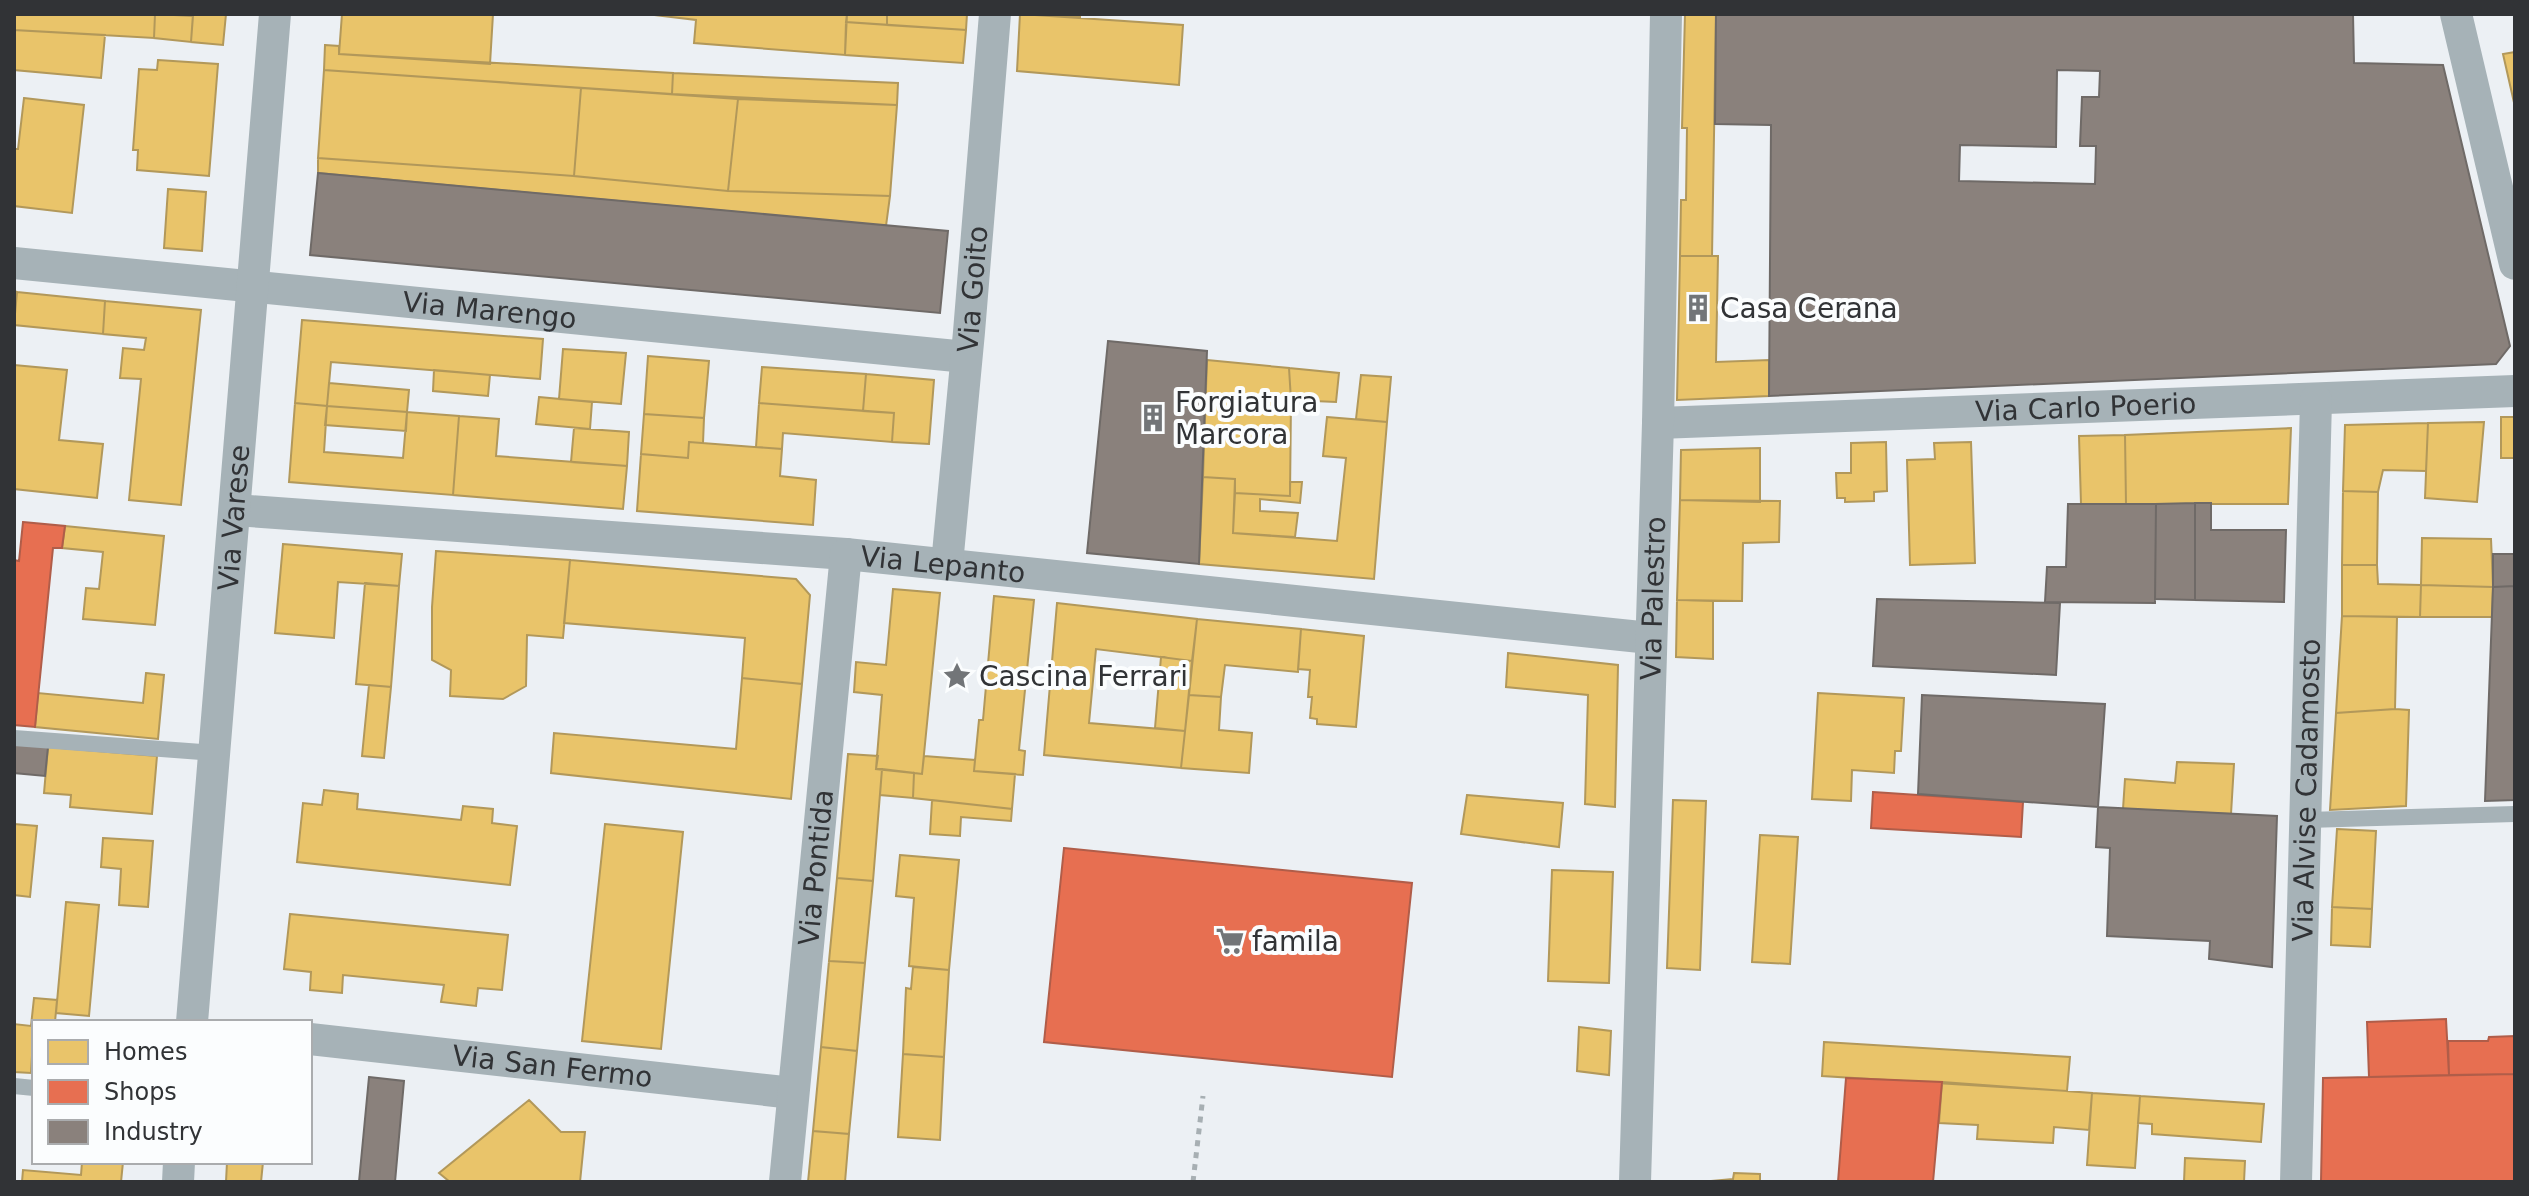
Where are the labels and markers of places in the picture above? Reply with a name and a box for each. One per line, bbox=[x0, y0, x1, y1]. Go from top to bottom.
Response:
place label: Casa Cerana bbox=[1720, 292, 1898, 325]
building icon: Casa Cerana bbox=[1683, 293, 1713, 323]
place label: Forgiatura Marcora bbox=[1175, 386, 1318, 451]
building icon: Forgiatura Marcora bbox=[1138, 403, 1168, 433]
place label: Cascina Ferrari bbox=[979, 660, 1188, 693]
place icon: Cascina Ferrari bbox=[942, 661, 972, 691]
place label: famila bbox=[1252, 925, 1339, 958]
supermarket icon: famila bbox=[1215, 926, 1245, 956]

